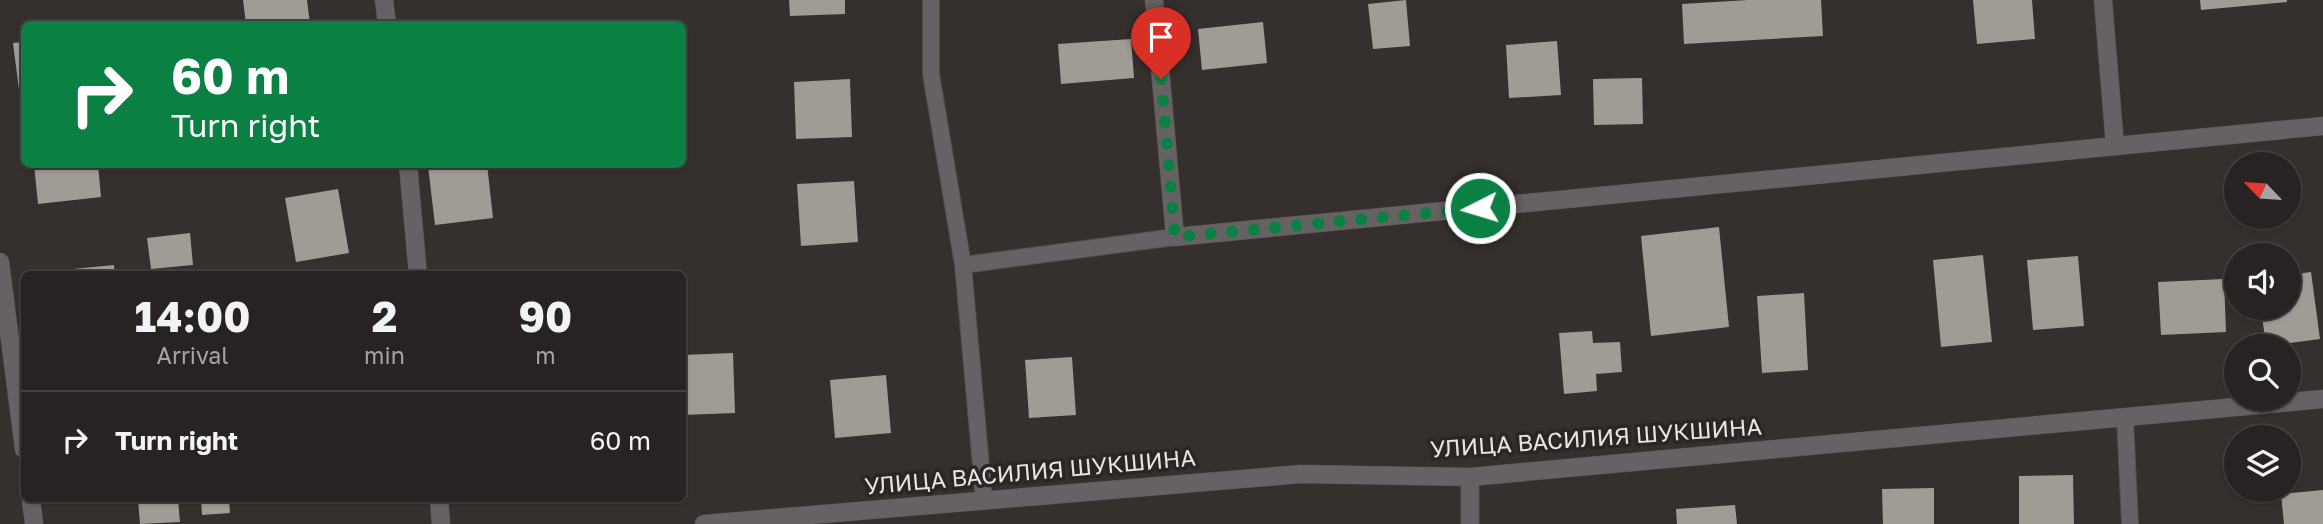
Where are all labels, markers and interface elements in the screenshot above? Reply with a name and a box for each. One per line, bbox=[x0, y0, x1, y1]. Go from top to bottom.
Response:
pin bbox=[1131, 7, 1191, 79]
icon: arrive bbox=[1142, 18, 1180, 56]
text: 60 m bbox=[171, 46, 289, 105]
icon: right bbox=[56, 49, 147, 140]
text: Turn right bbox=[171, 106, 320, 144]
north arrow bbox=[2224, 152, 2301, 229]
map controls bbox=[2224, 152, 2301, 502]
position arrow bbox=[1443, 171, 1517, 245]
button: sound bbox=[2224, 243, 2301, 320]
text: 14:00 bbox=[135, 291, 251, 341]
text: 2 bbox=[372, 291, 397, 341]
text: 90 bbox=[518, 291, 572, 341]
button: search bbox=[2224, 334, 2301, 411]
text: Arrival bbox=[157, 341, 229, 369]
text: min bbox=[364, 341, 405, 369]
text: m bbox=[535, 341, 556, 369]
street label: УЛИЦА ВАСИЛИЯ ШУКШИНА bbox=[1429, 411, 1763, 463]
icon: right bbox=[56, 421, 94, 459]
text: Turn right bbox=[115, 425, 238, 456]
text: 60 m bbox=[590, 425, 651, 456]
button: layers bbox=[2224, 425, 2301, 502]
street label: УЛИЦА ВАСИЛИЯ ШУКШИНА bbox=[863, 443, 1197, 499]

